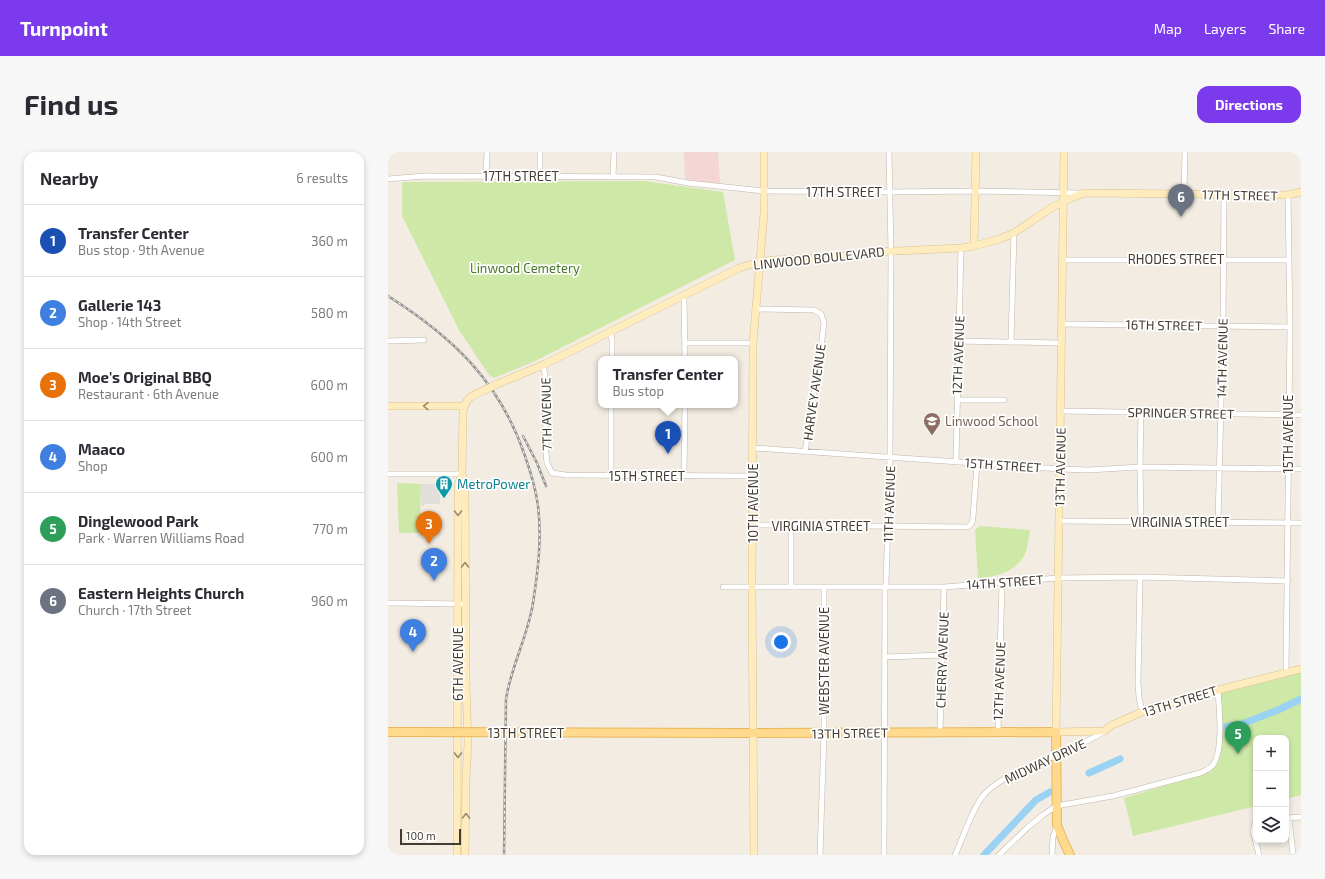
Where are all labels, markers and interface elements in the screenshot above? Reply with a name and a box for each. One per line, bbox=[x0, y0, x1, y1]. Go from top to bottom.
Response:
text: Turnpoint bbox=[20, 17, 108, 40]
text: Map bbox=[1154, 20, 1182, 37]
text: Layers bbox=[1204, 20, 1246, 37]
text: Share bbox=[1268, 20, 1305, 37]
button: Directions bbox=[1197, 86, 1301, 123]
text: Find us bbox=[24, 87, 118, 121]
text: Nearby bbox=[40, 168, 98, 188]
street label: 17TH STREET bbox=[483, 168, 559, 184]
text: 6 results bbox=[296, 170, 348, 186]
street label: 17TH STREET bbox=[806, 184, 882, 200]
pin: 6 bbox=[1168, 184, 1194, 217]
street label: 17TH STREET bbox=[1202, 186, 1279, 204]
text: Transfer Center bbox=[78, 224, 189, 242]
text: 1 bbox=[50, 233, 56, 249]
text: 360 m bbox=[311, 233, 348, 249]
text: Bus stop · 9th Avenue bbox=[78, 242, 204, 258]
street label: LINWOOD BOULEVARD bbox=[752, 243, 886, 273]
street label: RHODES STREET bbox=[1128, 251, 1225, 267]
park label: Linwood Cemetery bbox=[470, 260, 580, 276]
text: Gallerie 143 bbox=[78, 296, 161, 314]
text: 2 bbox=[49, 305, 57, 321]
text: 580 m bbox=[311, 305, 348, 321]
text: Shop · 14th Street bbox=[78, 314, 181, 330]
street label: 12TH AVENUE bbox=[949, 315, 967, 395]
street label: 16TH STREET bbox=[1125, 316, 1203, 334]
street label: 14TH AVENUE bbox=[1213, 318, 1231, 398]
street label: HARVEY AVENUE bbox=[799, 343, 829, 441]
popup bbox=[598, 356, 738, 408]
text: Transfer Center bbox=[613, 365, 723, 383]
text: Moe's Original BBQ bbox=[78, 368, 212, 386]
text: 3 bbox=[49, 377, 57, 393]
text: 600 m bbox=[311, 377, 348, 393]
street label: 7TH AVENUE bbox=[537, 377, 555, 451]
text: Bus stop bbox=[613, 383, 664, 399]
text: Restaurant · 6th Avenue bbox=[78, 386, 219, 402]
street label: 15TH AVENUE bbox=[1280, 395, 1296, 473]
one-way arrow bbox=[423, 402, 429, 410]
street label: SPRINGER STREET bbox=[1127, 404, 1235, 422]
school or university icon: Linwood School bbox=[922, 411, 942, 436]
place label: Linwood School bbox=[945, 413, 1038, 429]
pin: 1 bbox=[655, 421, 681, 454]
street label: 13TH AVENUE bbox=[1051, 427, 1069, 507]
text: Maaco bbox=[78, 440, 125, 458]
text: 4 bbox=[49, 449, 57, 465]
text: 600 m bbox=[311, 449, 348, 465]
street label: 15TH STREET bbox=[964, 454, 1042, 476]
text: Shop bbox=[78, 458, 108, 474]
street label: 10TH AVENUE bbox=[745, 463, 761, 543]
street label: 11TH AVENUE bbox=[880, 465, 898, 543]
street label: 15TH STREET bbox=[609, 468, 686, 484]
building icon: MetroPower bbox=[434, 474, 454, 499]
place label: MetroPower bbox=[457, 476, 531, 492]
one-way arrow bbox=[454, 510, 462, 516]
pin: 3 bbox=[416, 511, 442, 544]
text: Dinglewood Park bbox=[78, 512, 199, 530]
street label: VIRGINIA STREET bbox=[1130, 514, 1230, 530]
street label: VIRGINIA STREET bbox=[771, 518, 871, 534]
text: 5 bbox=[49, 521, 57, 537]
text: 770 m bbox=[313, 521, 348, 537]
text: Park · Warren Williams Road bbox=[78, 530, 244, 546]
pin: 2 bbox=[421, 548, 447, 581]
one-way arrow bbox=[461, 562, 469, 568]
street label: 14TH STREET bbox=[966, 571, 1044, 593]
text: Eastern Heights Church bbox=[78, 584, 244, 602]
text: 6 bbox=[49, 593, 57, 609]
text: 960 m bbox=[311, 593, 348, 609]
text: Church · 17th Street bbox=[78, 602, 192, 618]
street label: WEBSTER AVENUE bbox=[816, 607, 832, 715]
street label: CHERRY AVENUE bbox=[932, 611, 952, 709]
pin: 4 bbox=[400, 619, 426, 652]
street label: 6TH AVENUE bbox=[450, 627, 466, 701]
your location bbox=[771, 632, 791, 652]
street label: 12TH AVENUE bbox=[990, 641, 1008, 721]
street label: 13TH STREET bbox=[1141, 682, 1219, 720]
pin: 5 bbox=[1225, 721, 1251, 754]
street label: 13TH STREET bbox=[812, 724, 889, 742]
street label: 13TH STREET bbox=[488, 725, 565, 741]
street label: MIDWAY DRIVE bbox=[1002, 735, 1088, 787]
map controls bbox=[1253, 735, 1289, 843]
button: + bbox=[1253, 735, 1289, 771]
one-way arrow bbox=[454, 752, 462, 758]
button: − bbox=[1253, 771, 1289, 807]
button: layers bbox=[1253, 807, 1289, 843]
one-way arrow bbox=[461, 813, 470, 819]
scale bar bbox=[400, 827, 461, 846]
text: 100 m bbox=[406, 829, 436, 842]

